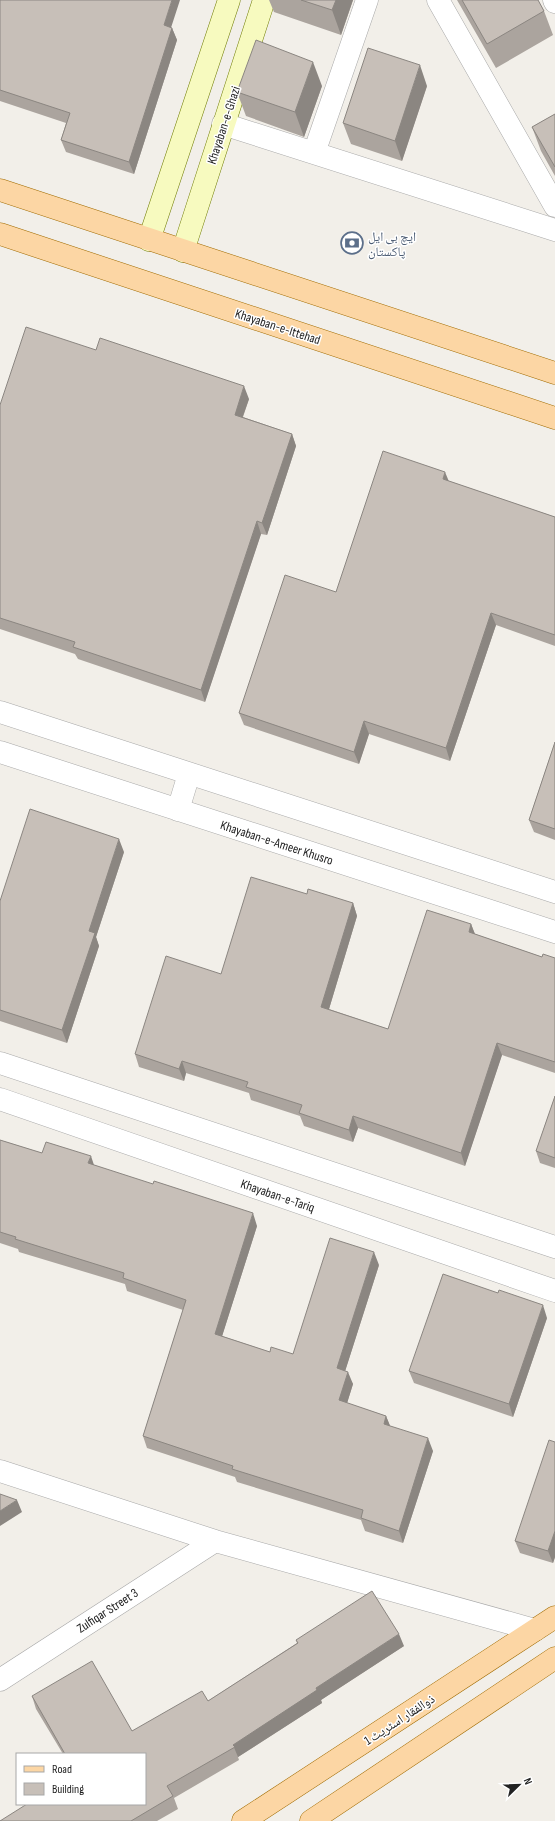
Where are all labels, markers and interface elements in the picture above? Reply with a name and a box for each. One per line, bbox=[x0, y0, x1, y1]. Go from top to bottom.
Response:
street label: Khayaban-e-Ghazi bbox=[204, 84, 244, 166]
place label: ایچ بی ایل پاکستان bbox=[368, 229, 416, 260]
bank icon: ایچ بی ایل پاکستان bbox=[339, 230, 365, 256]
street label: Khayaban-e-Ittehad bbox=[233, 306, 322, 348]
street label: Khayaban-e-Ameer Khusro bbox=[218, 817, 335, 869]
street label: Khayaban-e-Tariq bbox=[239, 1176, 317, 1216]
street label: Zulfiqar Street 3 bbox=[74, 1585, 141, 1637]
street label: ذوالفقار اسٹریٹ 1 bbox=[361, 1691, 438, 1749]
legend bbox=[16, 1753, 146, 1805]
text: Road bbox=[52, 1762, 72, 1777]
north arrow bbox=[499, 1765, 539, 1805]
text: N bbox=[521, 1776, 535, 1787]
text: Building bbox=[52, 1782, 84, 1797]

